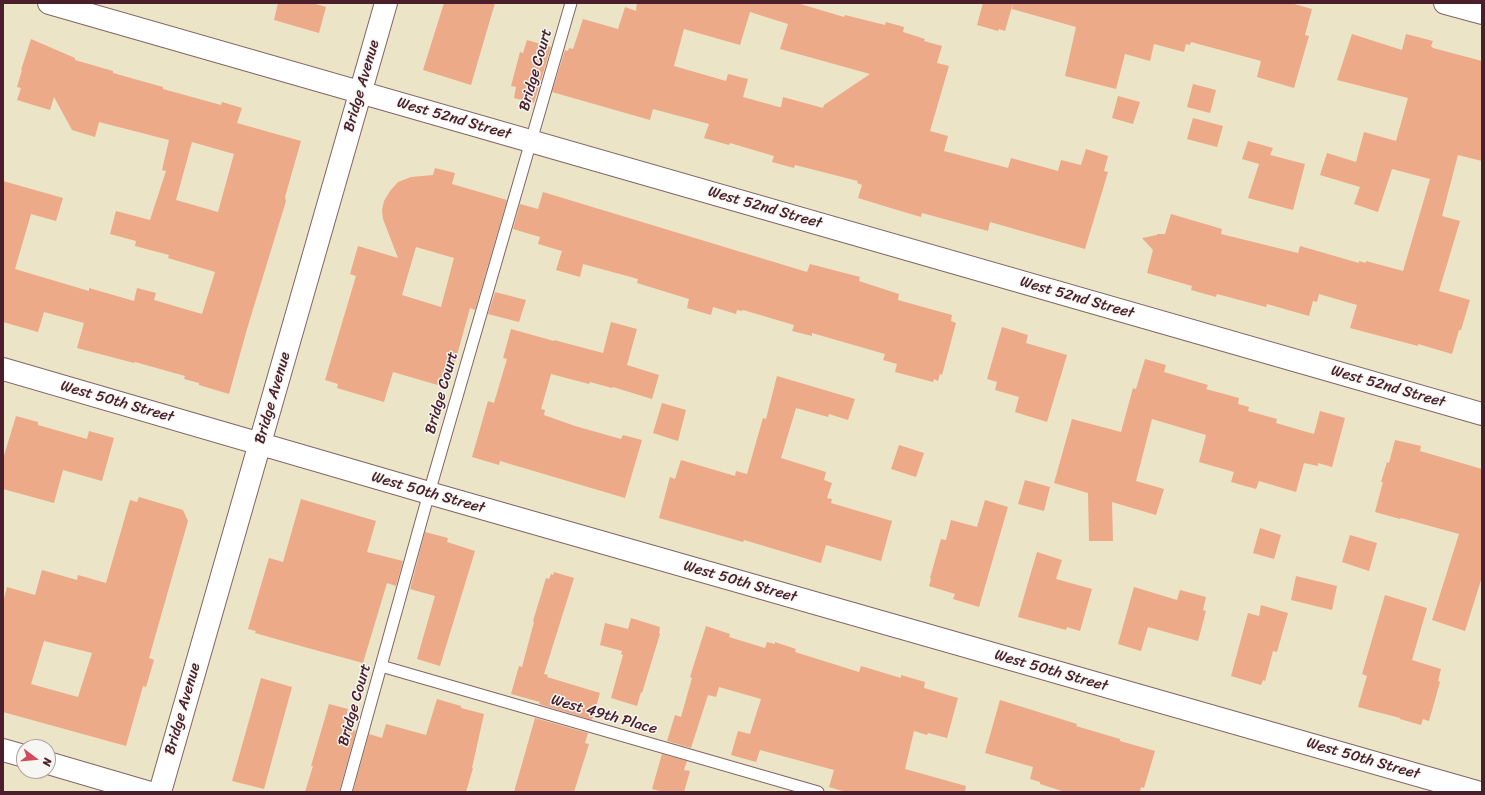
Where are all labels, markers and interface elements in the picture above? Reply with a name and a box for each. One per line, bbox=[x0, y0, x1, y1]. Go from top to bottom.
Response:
street label: Bridge Court bbox=[516, 27, 556, 113]
street label: Bridge Avenue bbox=[340, 38, 384, 134]
street label: West 52nd Street bbox=[395, 94, 513, 144]
street label: West 52nd Street bbox=[706, 183, 824, 233]
street label: West 52nd Street bbox=[1018, 273, 1136, 323]
street label: Bridge Avenue bbox=[251, 350, 295, 446]
street label: Bridge Court bbox=[422, 350, 462, 436]
street label: West 52nd Street bbox=[1329, 362, 1447, 412]
street label: West 50th Street bbox=[58, 377, 176, 427]
street label: West 50th Street bbox=[369, 468, 487, 518]
street label: West 50th Street bbox=[681, 557, 799, 607]
street label: West 50th Street bbox=[992, 646, 1110, 696]
street label: Bridge Avenue bbox=[161, 661, 205, 757]
street label: Bridge Court bbox=[335, 662, 375, 748]
street label: West 49th Place bbox=[549, 691, 659, 739]
street label: West 50th Street bbox=[1304, 734, 1422, 784]
north arrow bbox=[16, 739, 56, 779]
text: N bbox=[37, 756, 57, 768]

